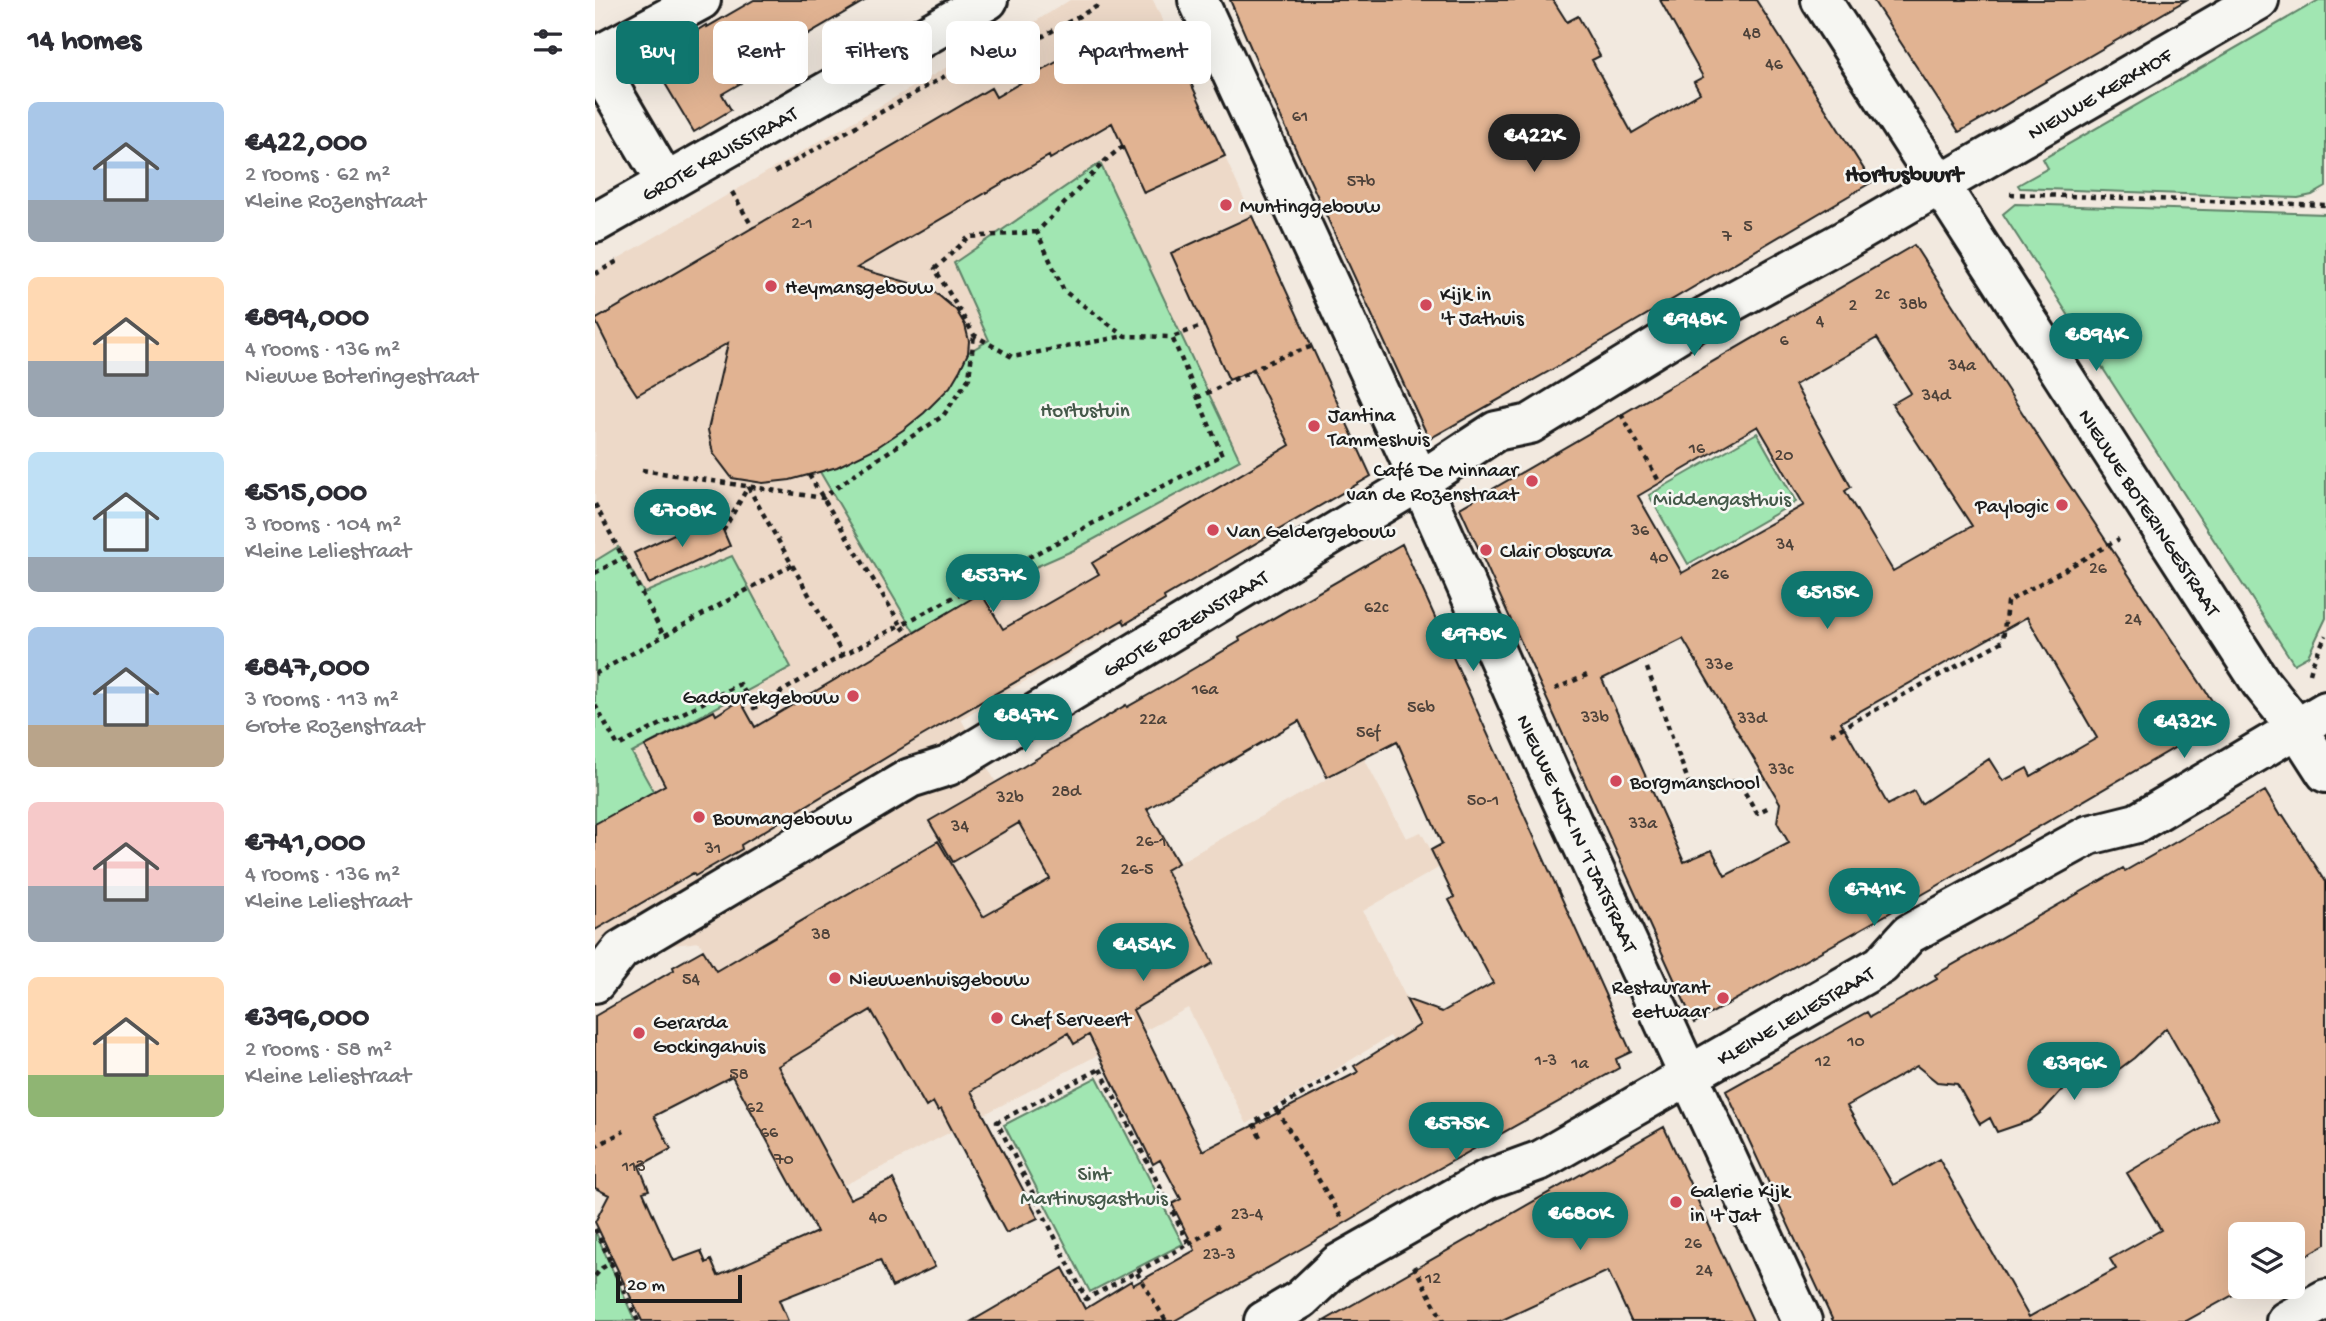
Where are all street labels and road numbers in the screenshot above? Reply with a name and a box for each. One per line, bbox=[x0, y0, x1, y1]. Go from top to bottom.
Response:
street label: NIEUWE KERKHOF bbox=[2024, 44, 2178, 147]
street label: GROTE KRUISSTRAAT bbox=[638, 102, 804, 209]
street label: NIEUWE BOTERINGESTRAAT bbox=[2071, 406, 2224, 623]
street label: GROTE ROZENSTRAAT bbox=[1099, 566, 1275, 685]
street label: NIEUWE KIJK IN 'T JATSTRAAT bbox=[1509, 712, 1641, 958]
street label: KLEINE LELIESTRAAT bbox=[1714, 962, 1881, 1073]

